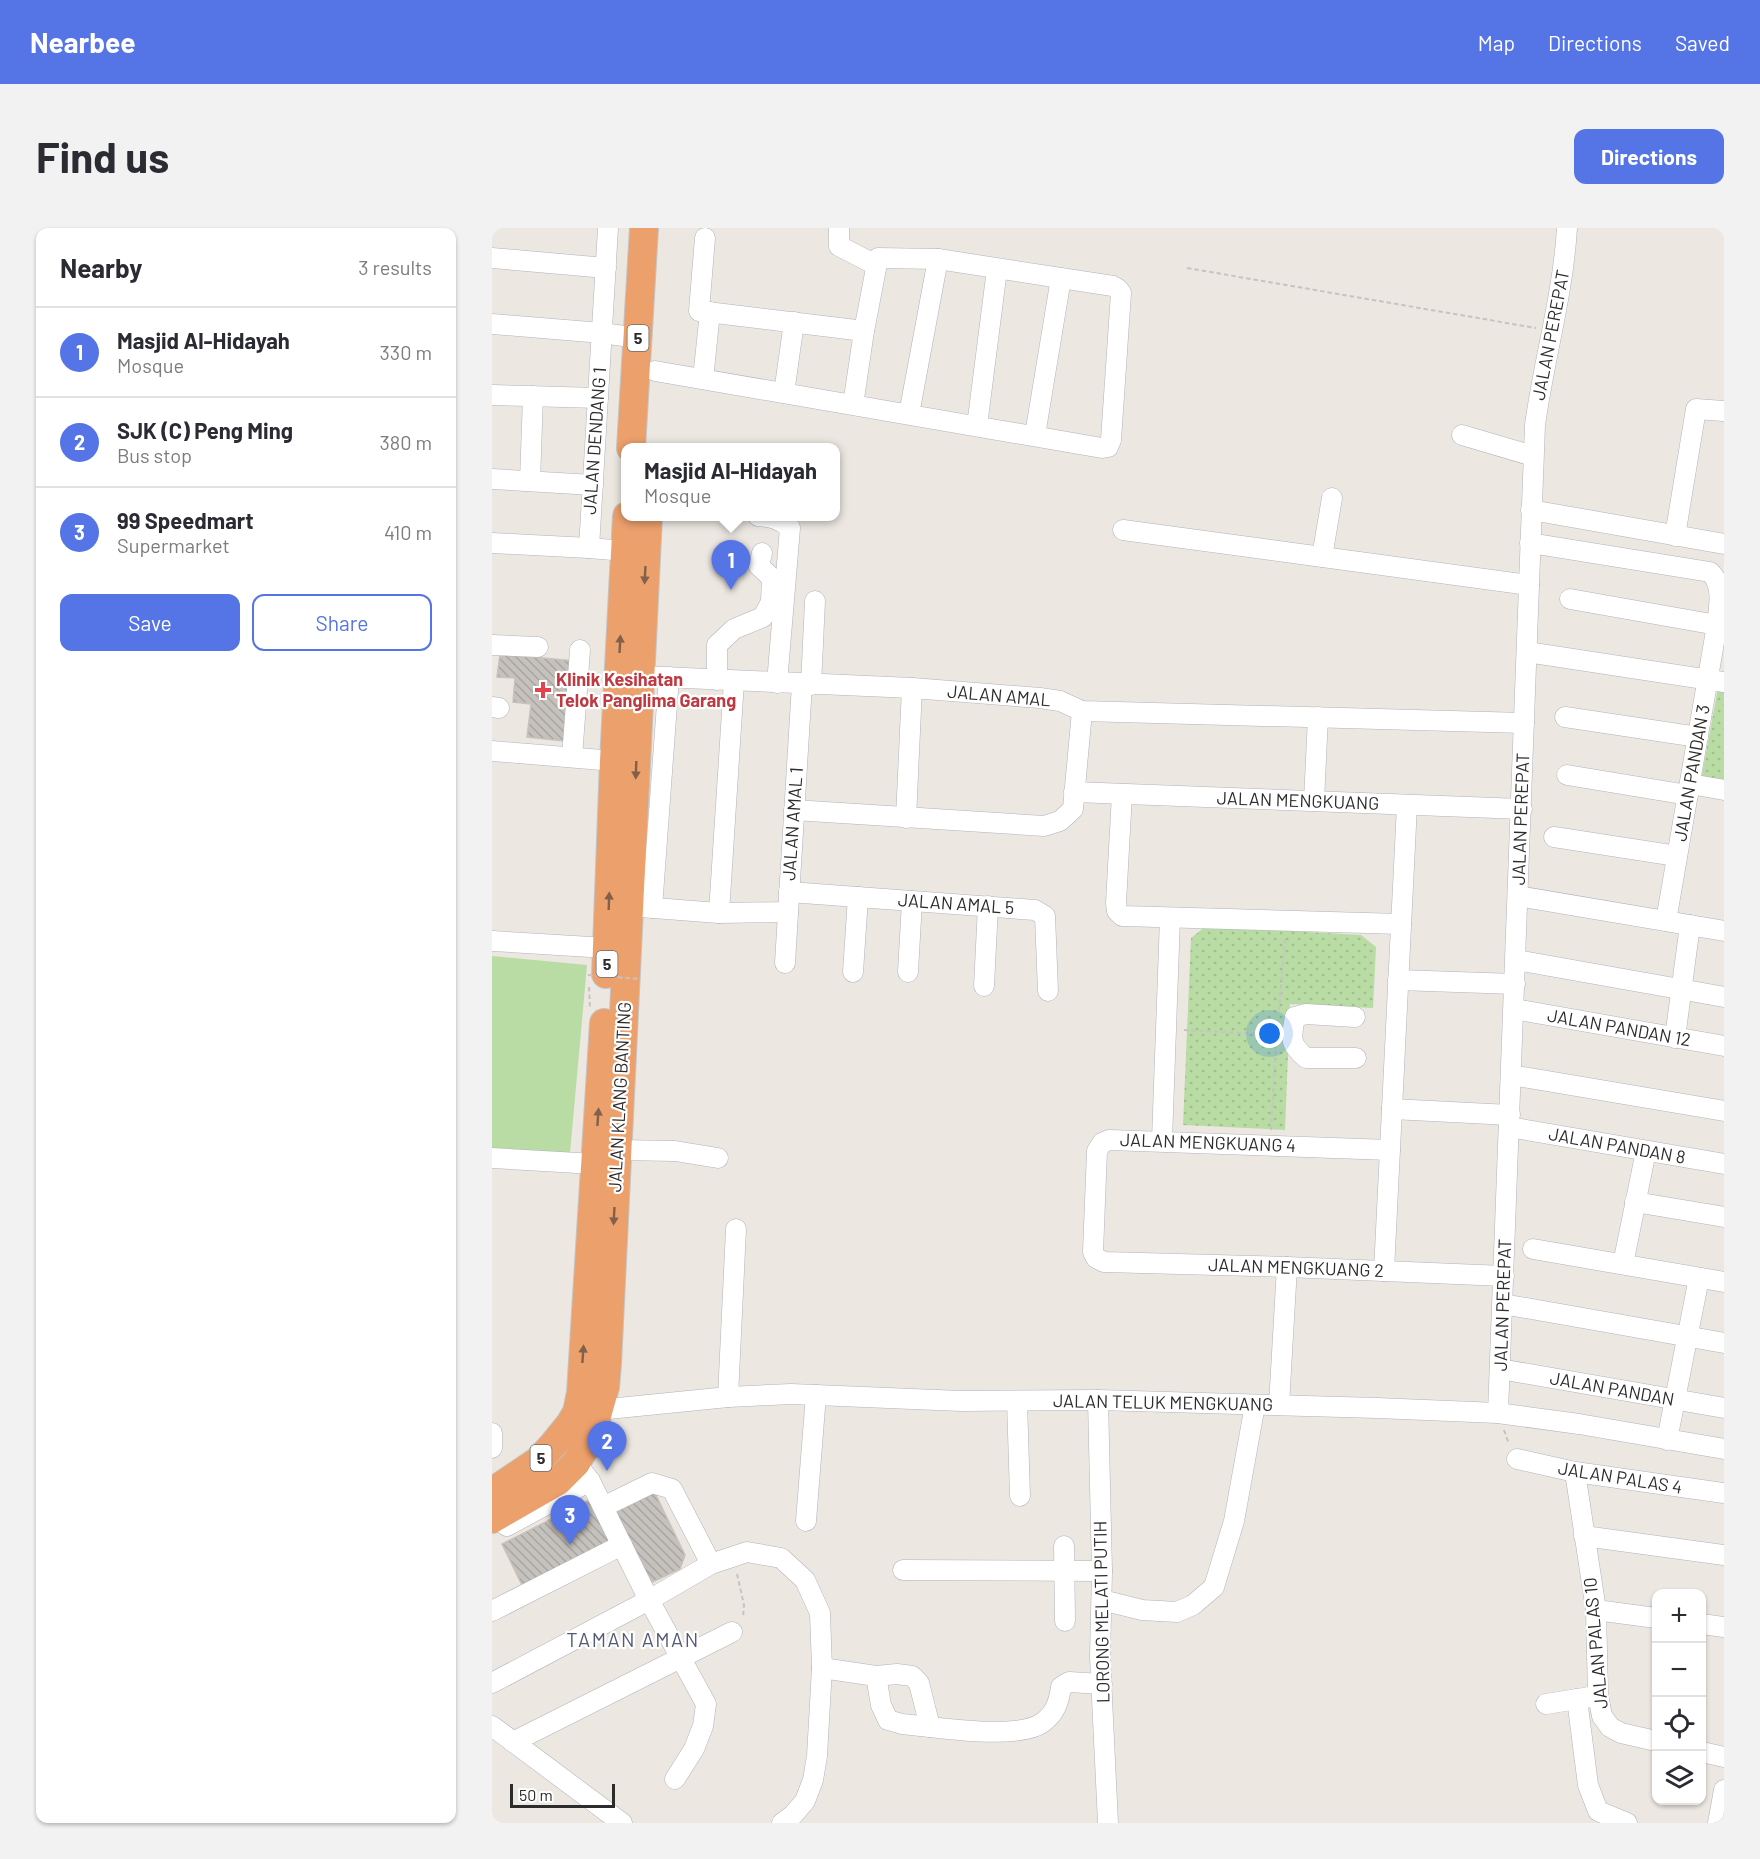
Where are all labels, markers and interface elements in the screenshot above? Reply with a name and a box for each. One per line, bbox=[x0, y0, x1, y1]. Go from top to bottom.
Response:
text: Nearbee bbox=[30, 25, 136, 59]
text: Map bbox=[1478, 30, 1515, 55]
text: Directions bbox=[1548, 30, 1642, 55]
text: Saved bbox=[1675, 30, 1730, 55]
button: Directions bbox=[1574, 129, 1724, 184]
text: Find us bbox=[36, 131, 169, 181]
text: Nearby bbox=[60, 252, 142, 283]
text: 3 results bbox=[358, 255, 432, 279]
street label: JALAN PEREPAT bbox=[1527, 268, 1573, 402]
road number: 5 bbox=[628, 325, 648, 351]
text: Masjid Al-Hidayah bbox=[117, 327, 290, 353]
text: 1 bbox=[76, 340, 83, 364]
text: 330 m bbox=[380, 340, 432, 364]
text: Mosque bbox=[117, 353, 184, 377]
street label: JALAN DENDANG 1 bbox=[578, 367, 610, 515]
text: SJK (C) Peng Ming bbox=[117, 417, 293, 443]
text: 2 bbox=[74, 430, 85, 454]
text: 380 m bbox=[379, 430, 432, 454]
text: Bus stop bbox=[117, 443, 192, 467]
popup bbox=[621, 443, 840, 521]
text: Masjid Al-Hidayah bbox=[644, 457, 817, 483]
text: Mosque bbox=[644, 483, 711, 507]
text: 99 Speedmart bbox=[117, 507, 254, 533]
text: 3 bbox=[74, 520, 85, 544]
text: 410 m bbox=[384, 520, 432, 544]
text: Supermarket bbox=[117, 533, 230, 557]
pin: 1 bbox=[712, 540, 750, 590]
one-way arrow bbox=[640, 565, 649, 584]
button: Save bbox=[60, 594, 240, 651]
button: Share bbox=[252, 594, 432, 651]
one-way arrow bbox=[616, 634, 625, 653]
place label: Klinik Kesihatan Telok Panglima Garang bbox=[556, 668, 736, 711]
street label: JALAN AMAL bbox=[946, 680, 1052, 710]
marker: Klinik Kesihatan Telok Panglima Garang bbox=[534, 681, 552, 699]
street label: JALAN PANDAN 3 bbox=[1668, 703, 1714, 843]
street label: JALAN PEREPAT bbox=[1507, 752, 1533, 886]
one-way arrow bbox=[631, 760, 640, 779]
street label: JALAN AMAL 1 bbox=[777, 766, 807, 881]
street label: JALAN MENGKUANG bbox=[1216, 786, 1380, 814]
street label: JALAN AMAL 5 bbox=[897, 888, 1015, 918]
one-way arrow bbox=[604, 892, 614, 911]
road number: 5 bbox=[596, 951, 618, 977]
street label: JALAN KLANG BANTING bbox=[603, 1001, 635, 1193]
street label: JALAN PANDAN 12 bbox=[1546, 1004, 1693, 1050]
your location bbox=[1255, 1019, 1284, 1048]
one-way arrow bbox=[593, 1108, 603, 1127]
street label: JALAN PANDAN 8 bbox=[1547, 1122, 1687, 1168]
street label: JALAN MENGKUANG 4 bbox=[1120, 1128, 1296, 1156]
one-way arrow bbox=[610, 1207, 619, 1226]
street label: JALAN PEREPAT bbox=[1489, 1238, 1515, 1372]
street label: JALAN MENGKUANG 2 bbox=[1208, 1253, 1384, 1281]
one-way arrow bbox=[578, 1344, 588, 1363]
street label: JALAN PANDAN bbox=[1548, 1366, 1676, 1410]
street label: JALAN TELUK MENGKUANG bbox=[1053, 1389, 1273, 1415]
pin: 2 bbox=[588, 1422, 626, 1471]
road number: 5 bbox=[530, 1445, 552, 1471]
street label: JALAN PALAS 4 bbox=[1557, 1456, 1684, 1498]
pin: 3 bbox=[550, 1496, 590, 1545]
street label: LORONG MELATI PUTIH bbox=[1088, 1521, 1114, 1703]
street label: JALAN PALAS 10 bbox=[1578, 1576, 1612, 1710]
map controls bbox=[1652, 1589, 1706, 1805]
button: + bbox=[1652, 1589, 1706, 1643]
district label: TAMAN AMAN bbox=[566, 1627, 700, 1651]
button: − bbox=[1652, 1643, 1706, 1697]
button: locate bbox=[1652, 1697, 1706, 1751]
button: layers bbox=[1652, 1751, 1706, 1805]
scale bar bbox=[510, 1781, 615, 1808]
text: 50 m bbox=[519, 1785, 553, 1804]

